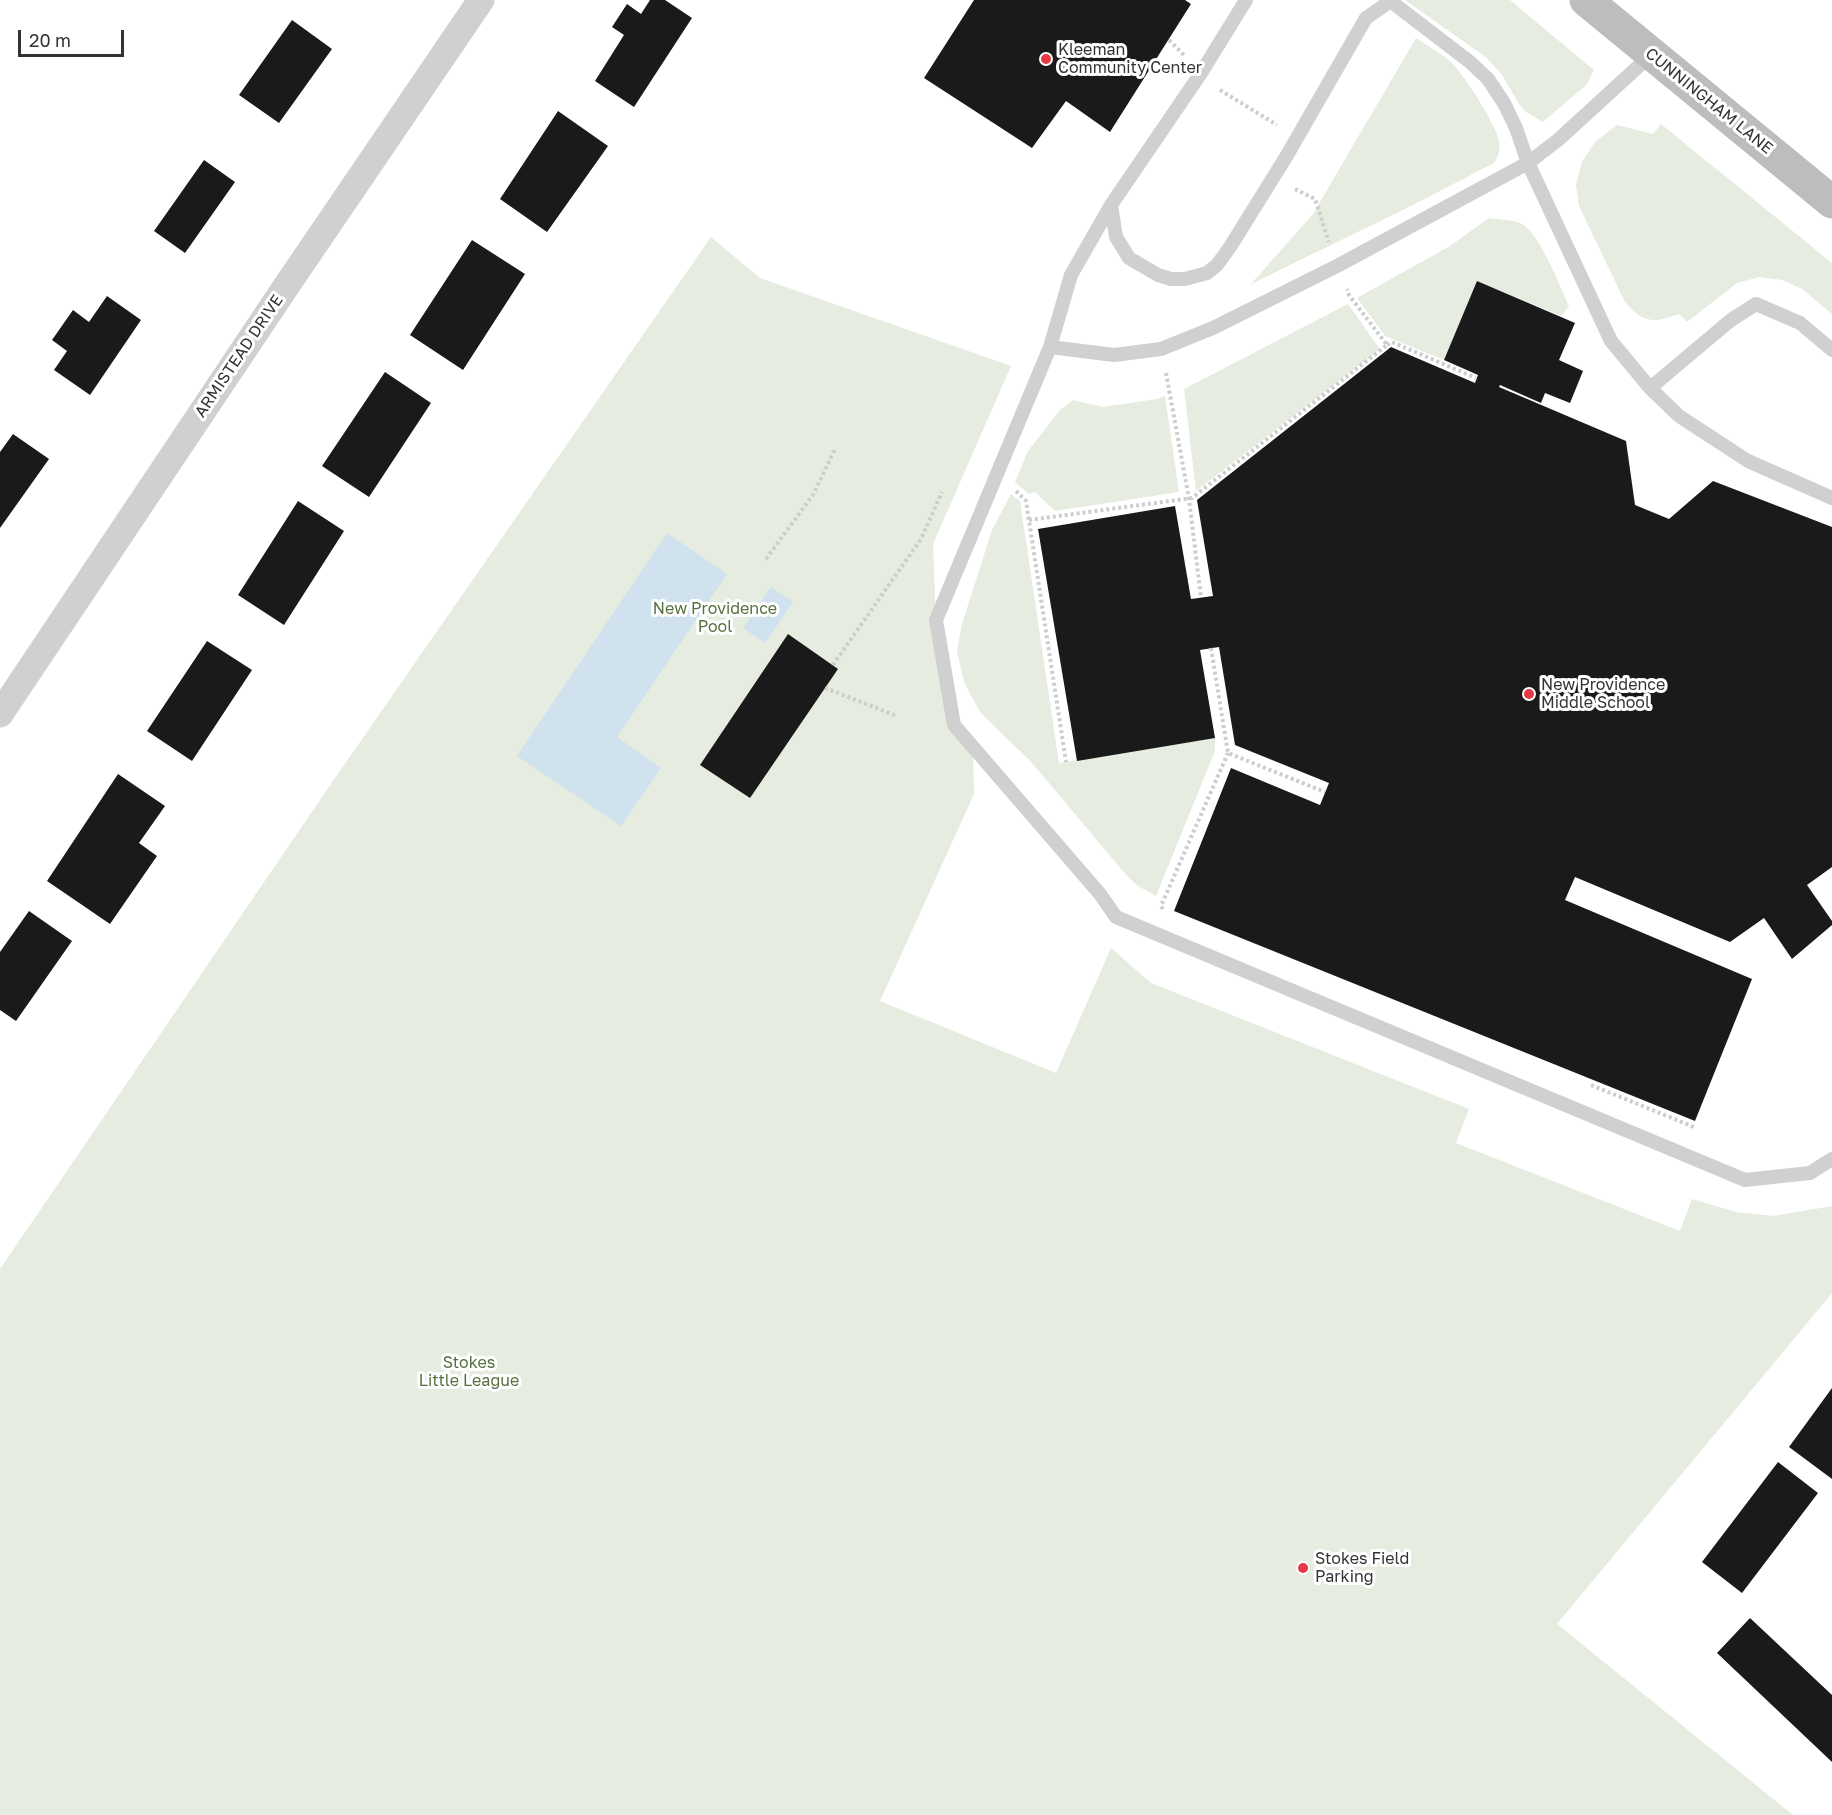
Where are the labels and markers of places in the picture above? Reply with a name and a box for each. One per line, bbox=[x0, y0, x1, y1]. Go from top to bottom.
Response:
place label: Kleeman Community Center bbox=[1058, 40, 1202, 78]
marker: Kleeman Community Center bbox=[1039, 52, 1053, 66]
place label: New Providence Middle School bbox=[1541, 675, 1665, 713]
marker: New Providence Middle School bbox=[1522, 687, 1536, 701]
place label: Stokes Field Parking bbox=[1315, 1549, 1409, 1587]
marker: Stokes Field Parking bbox=[1296, 1561, 1310, 1575]

